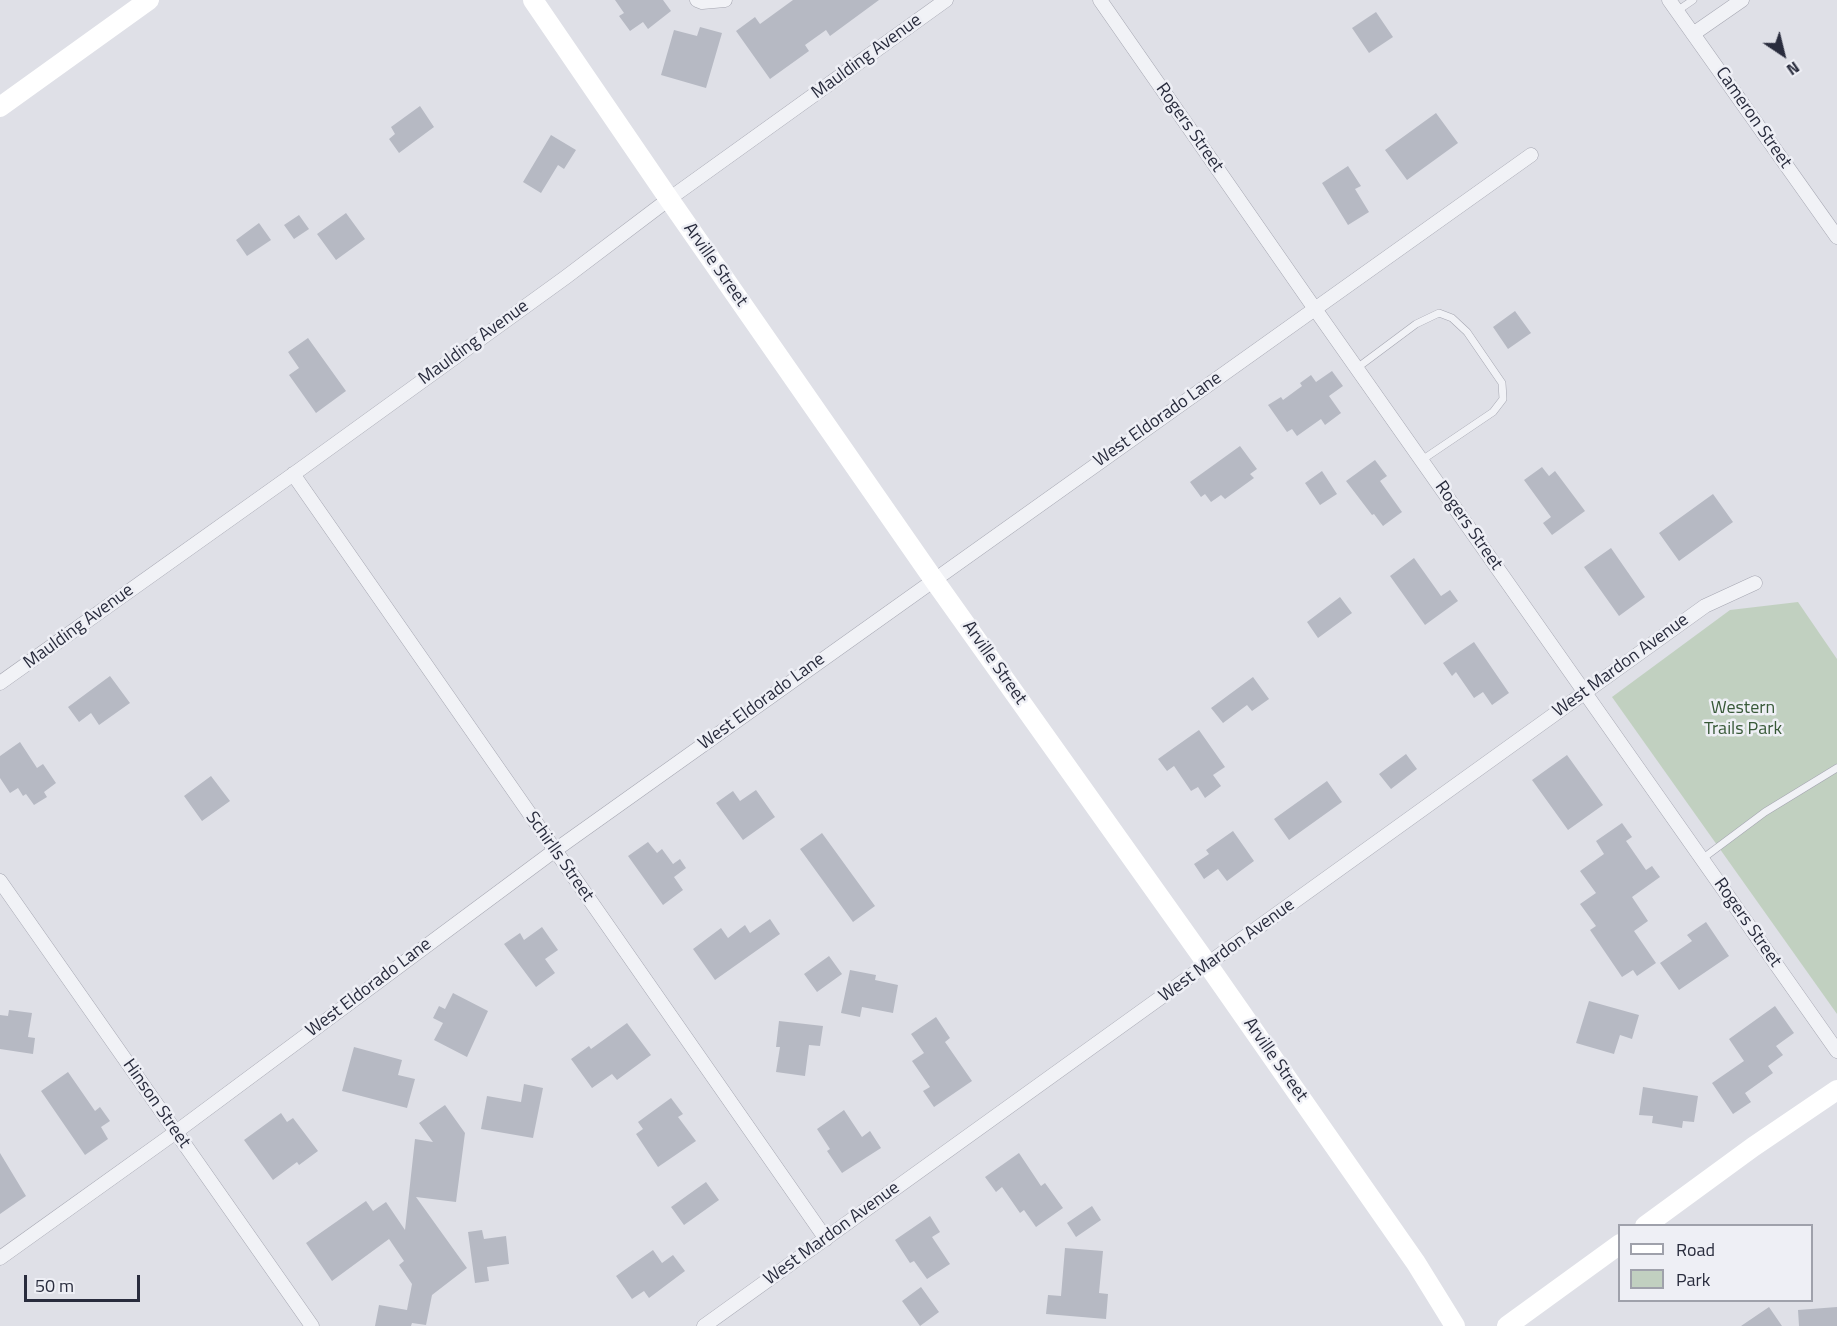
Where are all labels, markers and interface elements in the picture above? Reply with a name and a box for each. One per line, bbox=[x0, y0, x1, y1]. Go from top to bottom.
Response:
street label: Maulding Avenue bbox=[808, 10, 926, 104]
north arrow bbox=[1753, 24, 1813, 84]
text: N bbox=[1782, 56, 1805, 82]
street label: Cameron Street bbox=[1710, 63, 1796, 173]
street label: Rogers Street bbox=[1150, 79, 1228, 177]
street label: Arville Street bbox=[678, 219, 752, 311]
street label: Maulding Avenue bbox=[415, 296, 533, 390]
street label: West Eldorado Lane bbox=[1090, 368, 1226, 472]
street label: Rogers Street bbox=[1429, 477, 1507, 575]
street label: Maulding Avenue bbox=[20, 580, 138, 674]
street label: West Mardon Avenue bbox=[1549, 610, 1693, 722]
street label: Arville Street bbox=[957, 617, 1031, 709]
street label: West Eldorado Lane bbox=[695, 649, 829, 755]
park label: Western Trails Park bbox=[1704, 698, 1782, 740]
street label: Schirlls Street bbox=[520, 808, 598, 906]
street label: Rogers Street bbox=[1708, 874, 1786, 972]
street label: West Mardon Avenue bbox=[1155, 895, 1299, 1007]
street label: West Eldorado Lane bbox=[302, 934, 436, 1042]
street label: Arville Street bbox=[1238, 1014, 1312, 1106]
street label: Hinson Street bbox=[117, 1055, 195, 1153]
street label: West Mardon Avenue bbox=[760, 1178, 904, 1290]
legend bbox=[1618, 1224, 1813, 1302]
text: Road bbox=[1676, 1236, 1715, 1263]
scale bar bbox=[27, 1263, 142, 1301]
text: Park bbox=[1676, 1266, 1710, 1293]
text: 50 m bbox=[35, 1272, 74, 1299]

